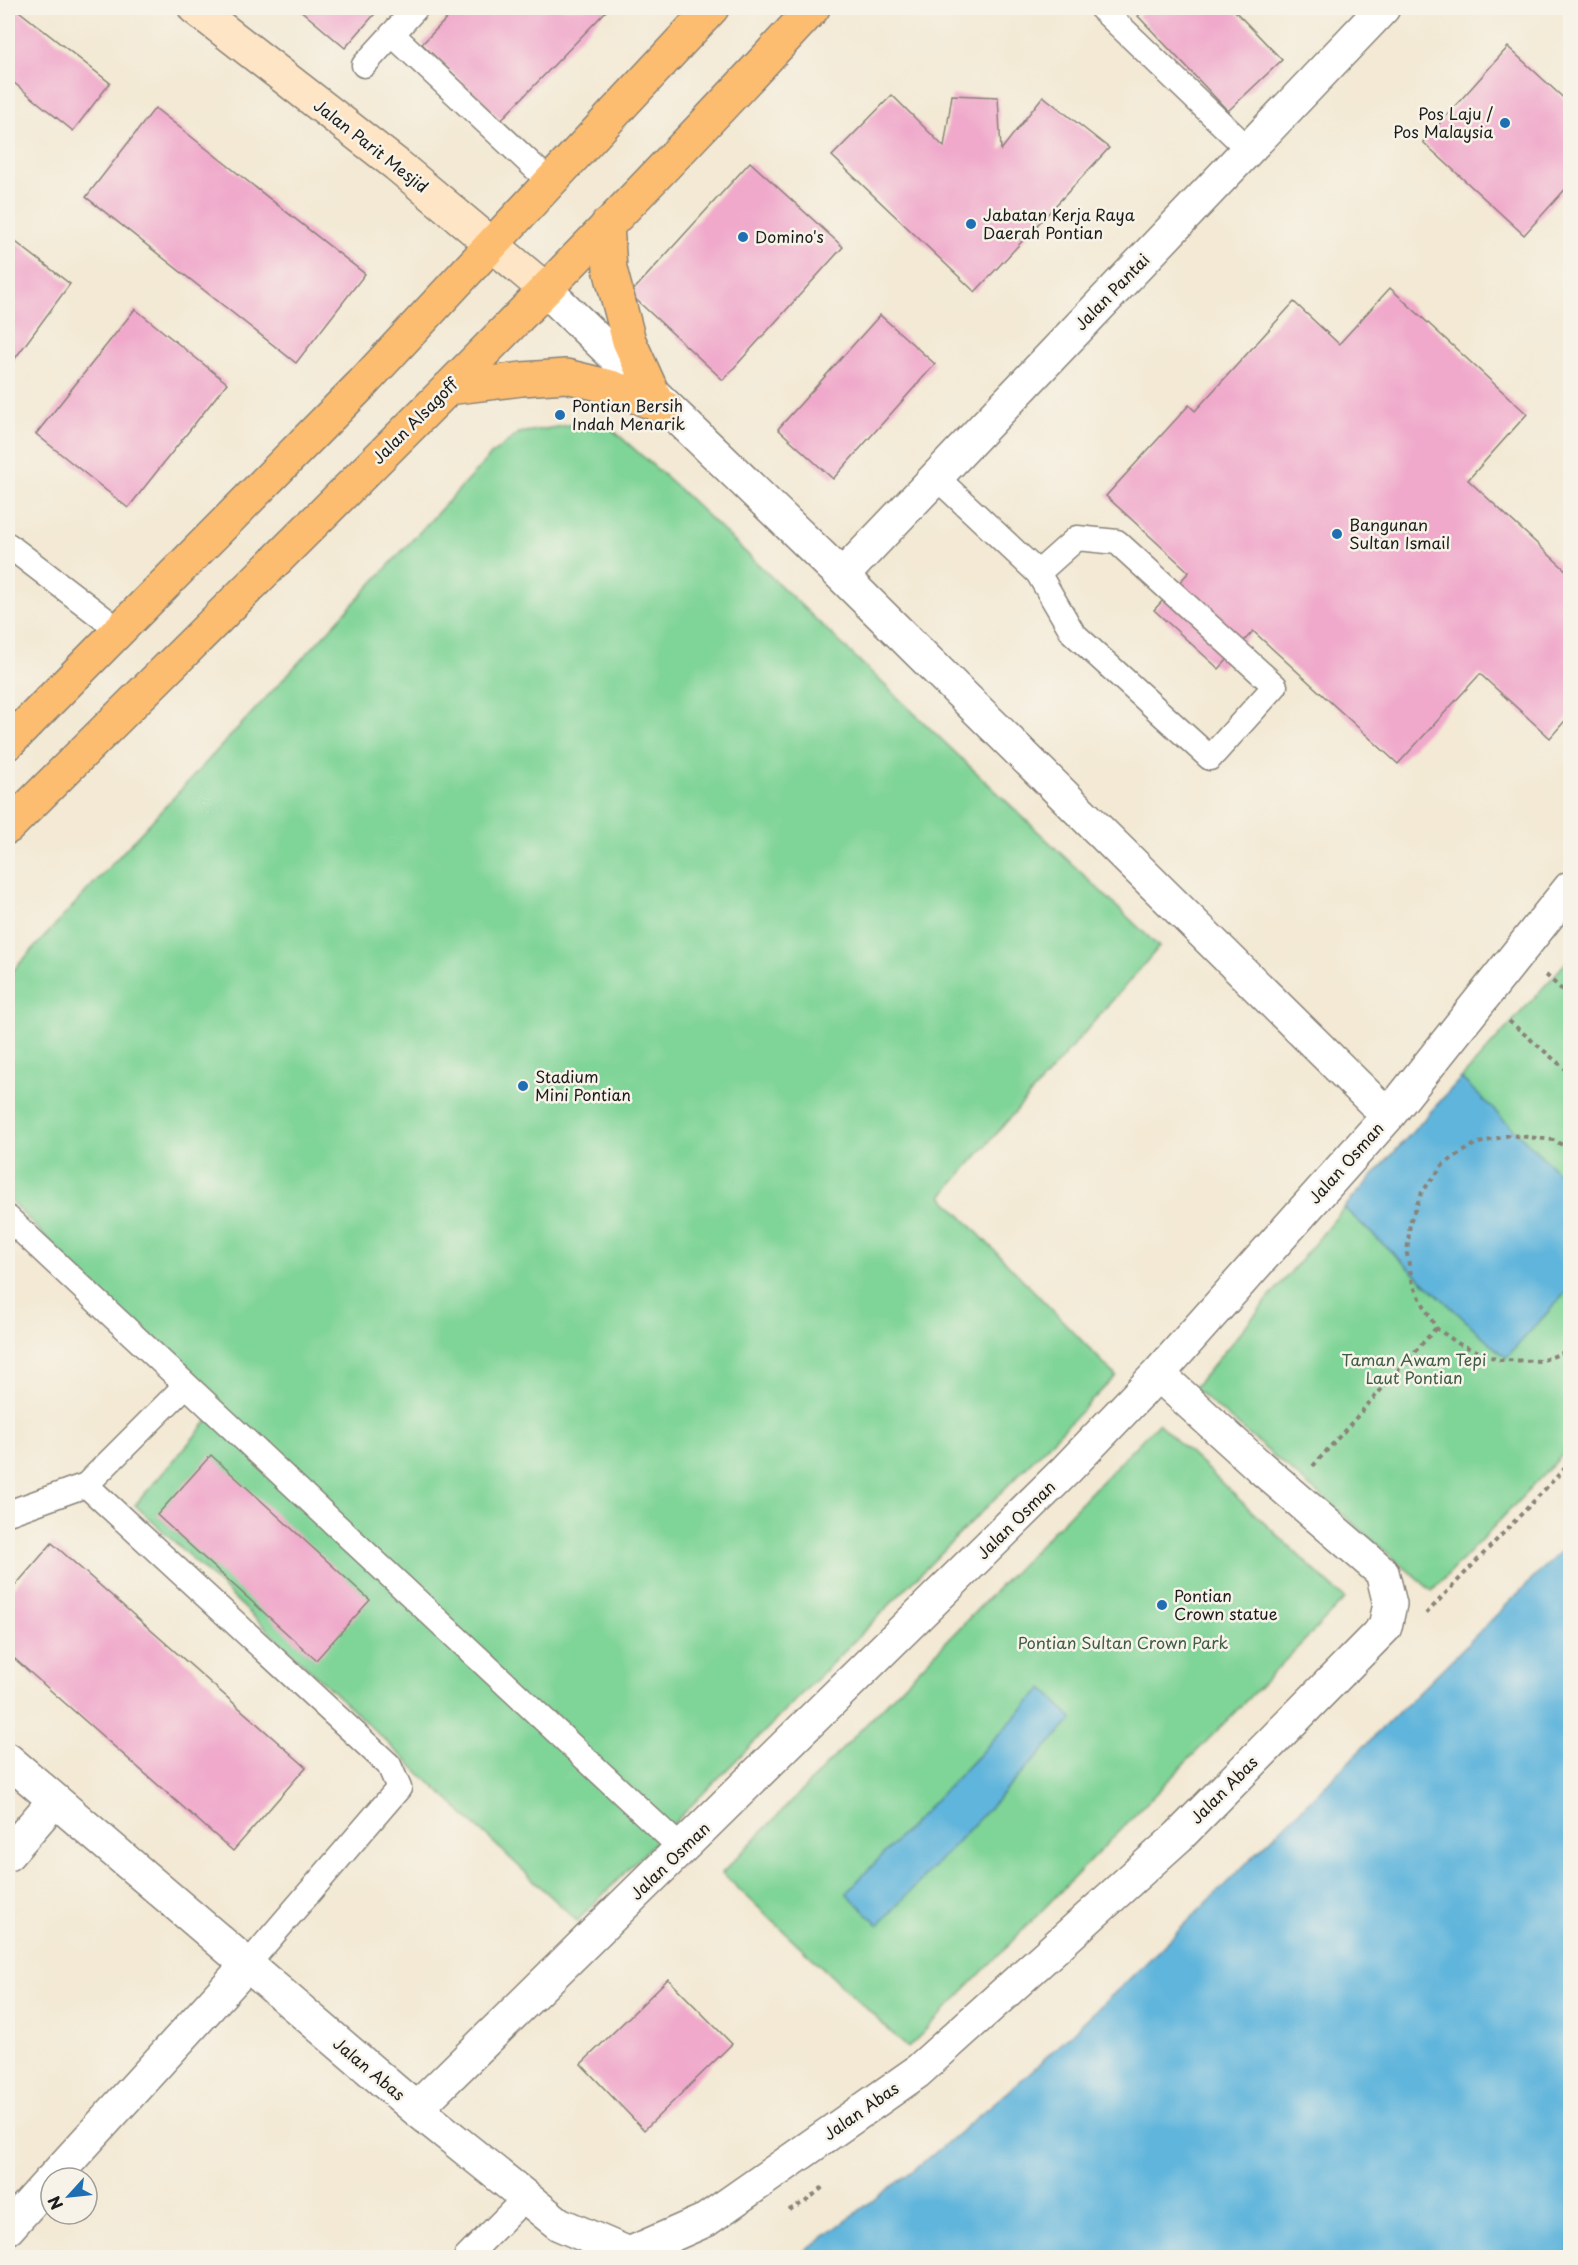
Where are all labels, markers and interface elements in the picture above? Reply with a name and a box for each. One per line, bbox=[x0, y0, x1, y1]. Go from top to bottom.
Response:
street label: Jalan Parit Mesjid bbox=[309, 93, 434, 198]
place label: Pos Laju / Pos Malaysia bbox=[1393, 101, 1493, 143]
marker: Pos Laju / Pos Malaysia bbox=[1498, 116, 1512, 130]
place label: Jabatan Kerja Raya Daerah Pontian bbox=[983, 202, 1135, 244]
marker: Jabatan Kerja Raya Daerah Pontian bbox=[964, 217, 978, 231]
place label: Domino's bbox=[755, 224, 824, 248]
marker: Domino's bbox=[736, 230, 750, 244]
street label: Jalan Pantai bbox=[1068, 248, 1154, 335]
street label: Jalan Alsagoff bbox=[366, 371, 464, 469]
place label: Pontian Bersih Indah Menarik bbox=[572, 393, 685, 435]
marker: Pontian Bersih Indah Menarik bbox=[553, 408, 567, 422]
place label: Bangunan Sultan Ismail bbox=[1349, 512, 1450, 554]
marker: Bangunan Sultan Ismail bbox=[1330, 527, 1344, 541]
place label: Stadium Mini Pontian bbox=[535, 1064, 632, 1106]
marker: Stadium Mini Pontian bbox=[516, 1079, 530, 1093]
street label: Jalan Osman bbox=[1302, 1116, 1388, 1208]
park label: Taman Awam Tepi Laut Pontian bbox=[1342, 1347, 1486, 1389]
street label: Jalan Osman bbox=[971, 1475, 1060, 1564]
place label: Pontian Crown statue bbox=[1174, 1583, 1278, 1625]
marker: Pontian Crown statue bbox=[1155, 1598, 1169, 1612]
park label: Pontian Sultan Crown Park bbox=[1018, 1630, 1229, 1654]
street label: Jalan Abas bbox=[1184, 1750, 1263, 1829]
street label: Jalan Osman bbox=[624, 1816, 715, 1905]
street label: Jalan Abas bbox=[329, 2031, 411, 2105]
street label: Jalan Abas bbox=[818, 2075, 903, 2145]
north arrow bbox=[39, 2166, 99, 2226]
text: N bbox=[41, 2192, 68, 2214]

